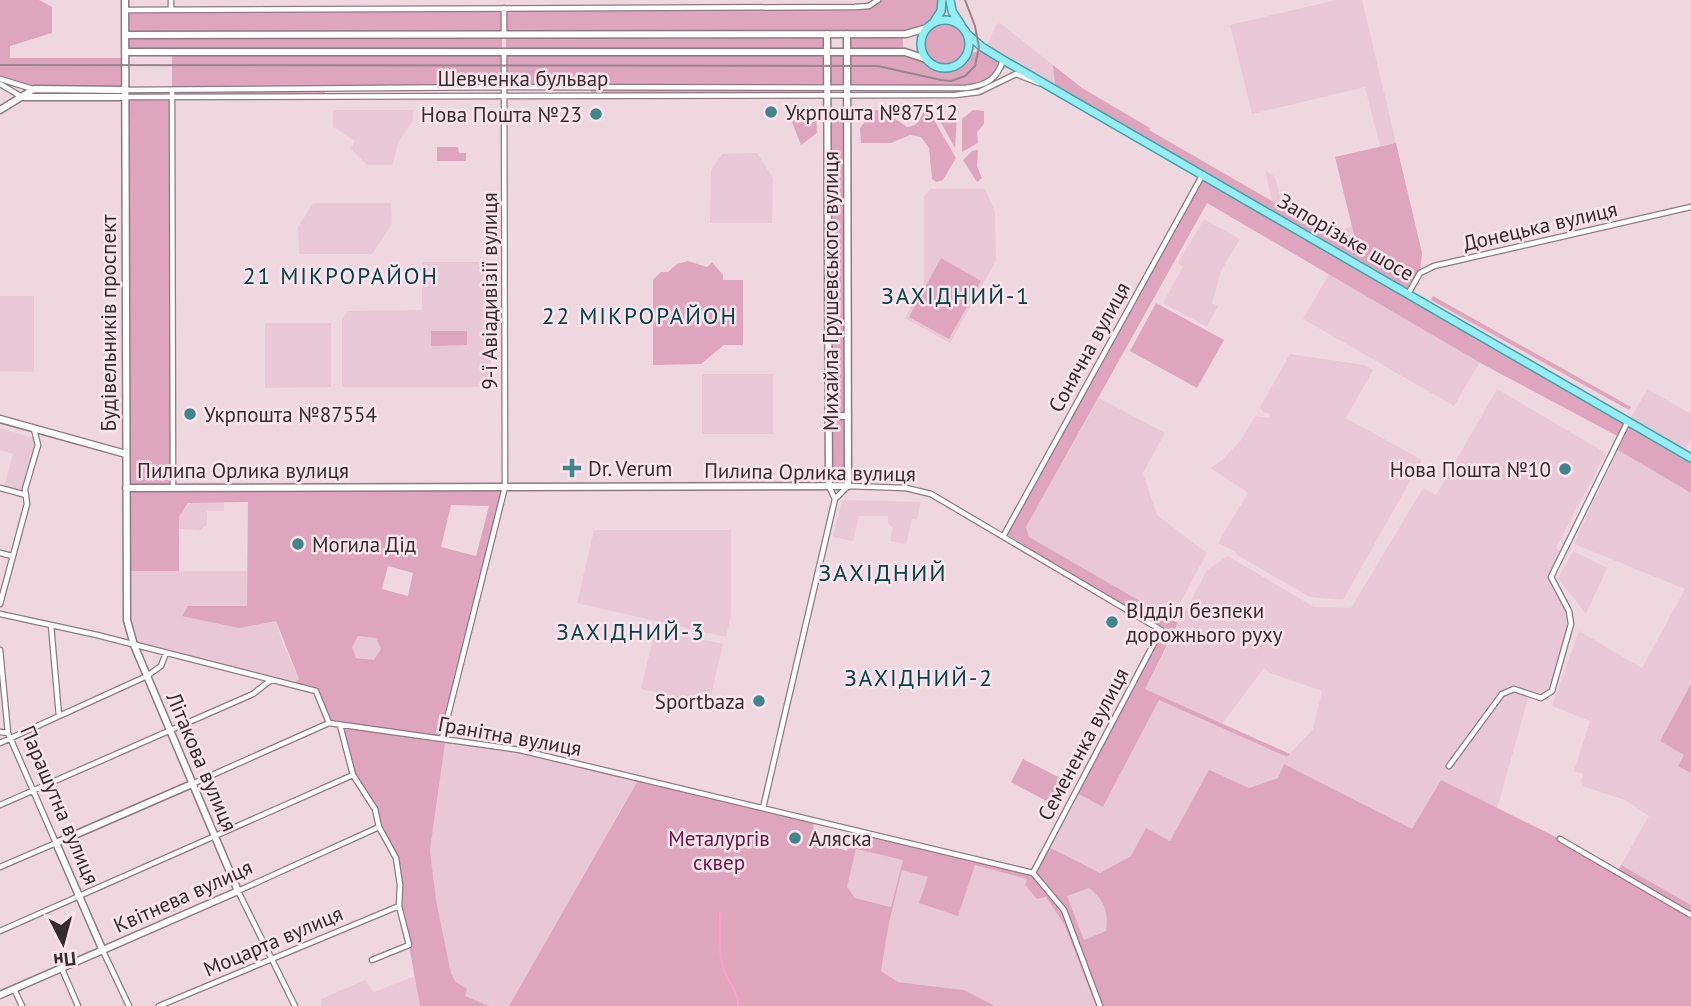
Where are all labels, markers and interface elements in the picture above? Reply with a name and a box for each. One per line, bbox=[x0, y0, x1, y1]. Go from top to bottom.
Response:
street label: Шевченка бульвар bbox=[438, 65, 608, 92]
place label: Укрпошта №87512 bbox=[785, 99, 958, 126]
place label: Нова Пошта №23 bbox=[421, 101, 582, 128]
marker: Укрпошта №87512 bbox=[763, 104, 779, 120]
marker: Нова Пошта №23 bbox=[588, 106, 604, 122]
street label: Михайла Грушевського вулиця bbox=[817, 151, 844, 431]
street label: Запорізьке шосе bbox=[1273, 187, 1419, 287]
street label: 9-ї Авіадивізії вулиця bbox=[476, 192, 503, 390]
street label: Донецька вулиця bbox=[1460, 195, 1620, 257]
street label: Будівельників проспект bbox=[95, 214, 122, 432]
district label: 21 МІКРОРАЙОН bbox=[243, 261, 439, 290]
street label: Сонячна вулиця bbox=[1042, 277, 1136, 417]
district label: ЗАХІДНИЙ-1 bbox=[881, 281, 1031, 310]
district label: 22 МІКРОРАЙОН bbox=[542, 301, 738, 330]
place label: Укрпошта №87554 bbox=[204, 401, 377, 428]
marker: Укрпошта №87554 bbox=[182, 406, 198, 422]
place label: Dr. Verum bbox=[588, 455, 672, 482]
place label: Нова Пошта №10 bbox=[1390, 456, 1551, 483]
street label: Пилипа Орлика вулиця bbox=[137, 457, 349, 484]
street label: Пилипа Орлика вулиця bbox=[704, 457, 916, 487]
marker: Dr. Verum bbox=[562, 458, 582, 478]
marker: Нова Пошта №10 bbox=[1557, 461, 1573, 477]
place label: Могила Дiд bbox=[312, 531, 416, 558]
marker: Могила Дiд bbox=[290, 536, 306, 552]
district label: ЗАХІДНИЙ bbox=[818, 557, 948, 588]
place label: ВІдділ безпеки дорожнього руху bbox=[1126, 597, 1283, 648]
marker: ВІдділ безпеки дорожнього руху bbox=[1104, 614, 1120, 630]
district label: ЗАХІДНИЙ-3 bbox=[556, 617, 706, 646]
district label: ЗАХІДНИЙ-2 bbox=[844, 663, 994, 692]
street label: Семененка вулиця bbox=[1031, 663, 1135, 825]
street label: Літакова вулиця bbox=[160, 687, 243, 836]
place label: Sportbaza bbox=[655, 688, 745, 715]
marker: Sportbaza bbox=[751, 693, 767, 709]
street label: Гранітна вулиця bbox=[436, 710, 584, 762]
street label: Парашутна вулиця bbox=[14, 721, 106, 889]
park label: Металургів сквер bbox=[668, 825, 770, 876]
place label: Аляска bbox=[809, 825, 872, 852]
marker: Аляска bbox=[787, 830, 803, 846]
street label: Квітнева вулиця bbox=[109, 853, 257, 939]
street label: Моцарта вулиця bbox=[199, 900, 347, 982]
north arrow bbox=[28, 908, 98, 978]
text: Пн bbox=[52, 947, 77, 973]

